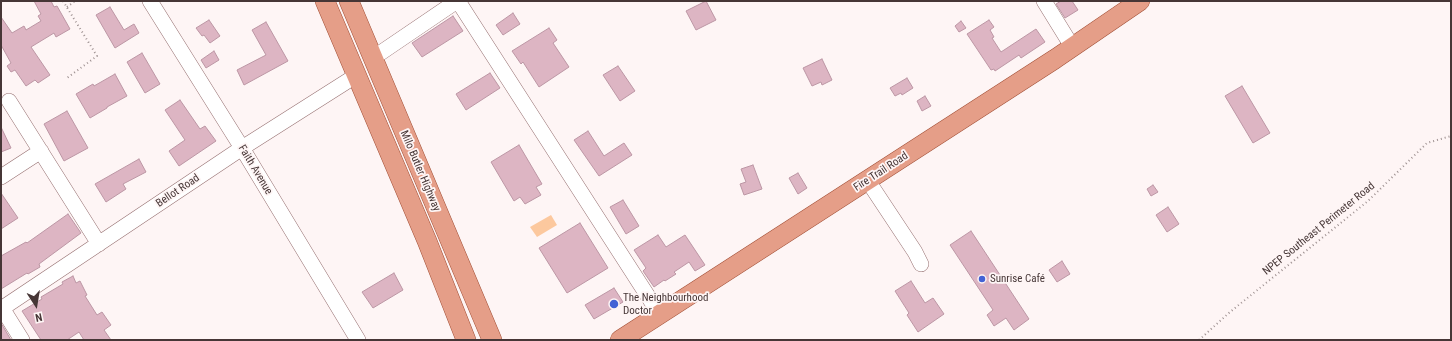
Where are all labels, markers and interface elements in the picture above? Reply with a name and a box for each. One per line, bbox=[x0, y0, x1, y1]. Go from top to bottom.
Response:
street label: Milo Butler Highway bbox=[397, 129, 443, 213]
street label: Faith Avenue bbox=[235, 143, 275, 197]
street label: Fire Trail Road bbox=[851, 150, 911, 194]
street label: Bellot Road bbox=[154, 172, 202, 210]
street label: NPEP Southeast Perimeter Road bbox=[1260, 180, 1378, 278]
place label: Sunrise Café bbox=[990, 272, 1045, 286]
marker: Sunrise Café bbox=[977, 274, 987, 284]
north arrow bbox=[16, 285, 56, 325]
place label: The Neighbourhood Doctor bbox=[623, 291, 708, 317]
marker: The Neighbourhood Doctor bbox=[608, 298, 620, 310]
text: N bbox=[34, 310, 43, 324]

